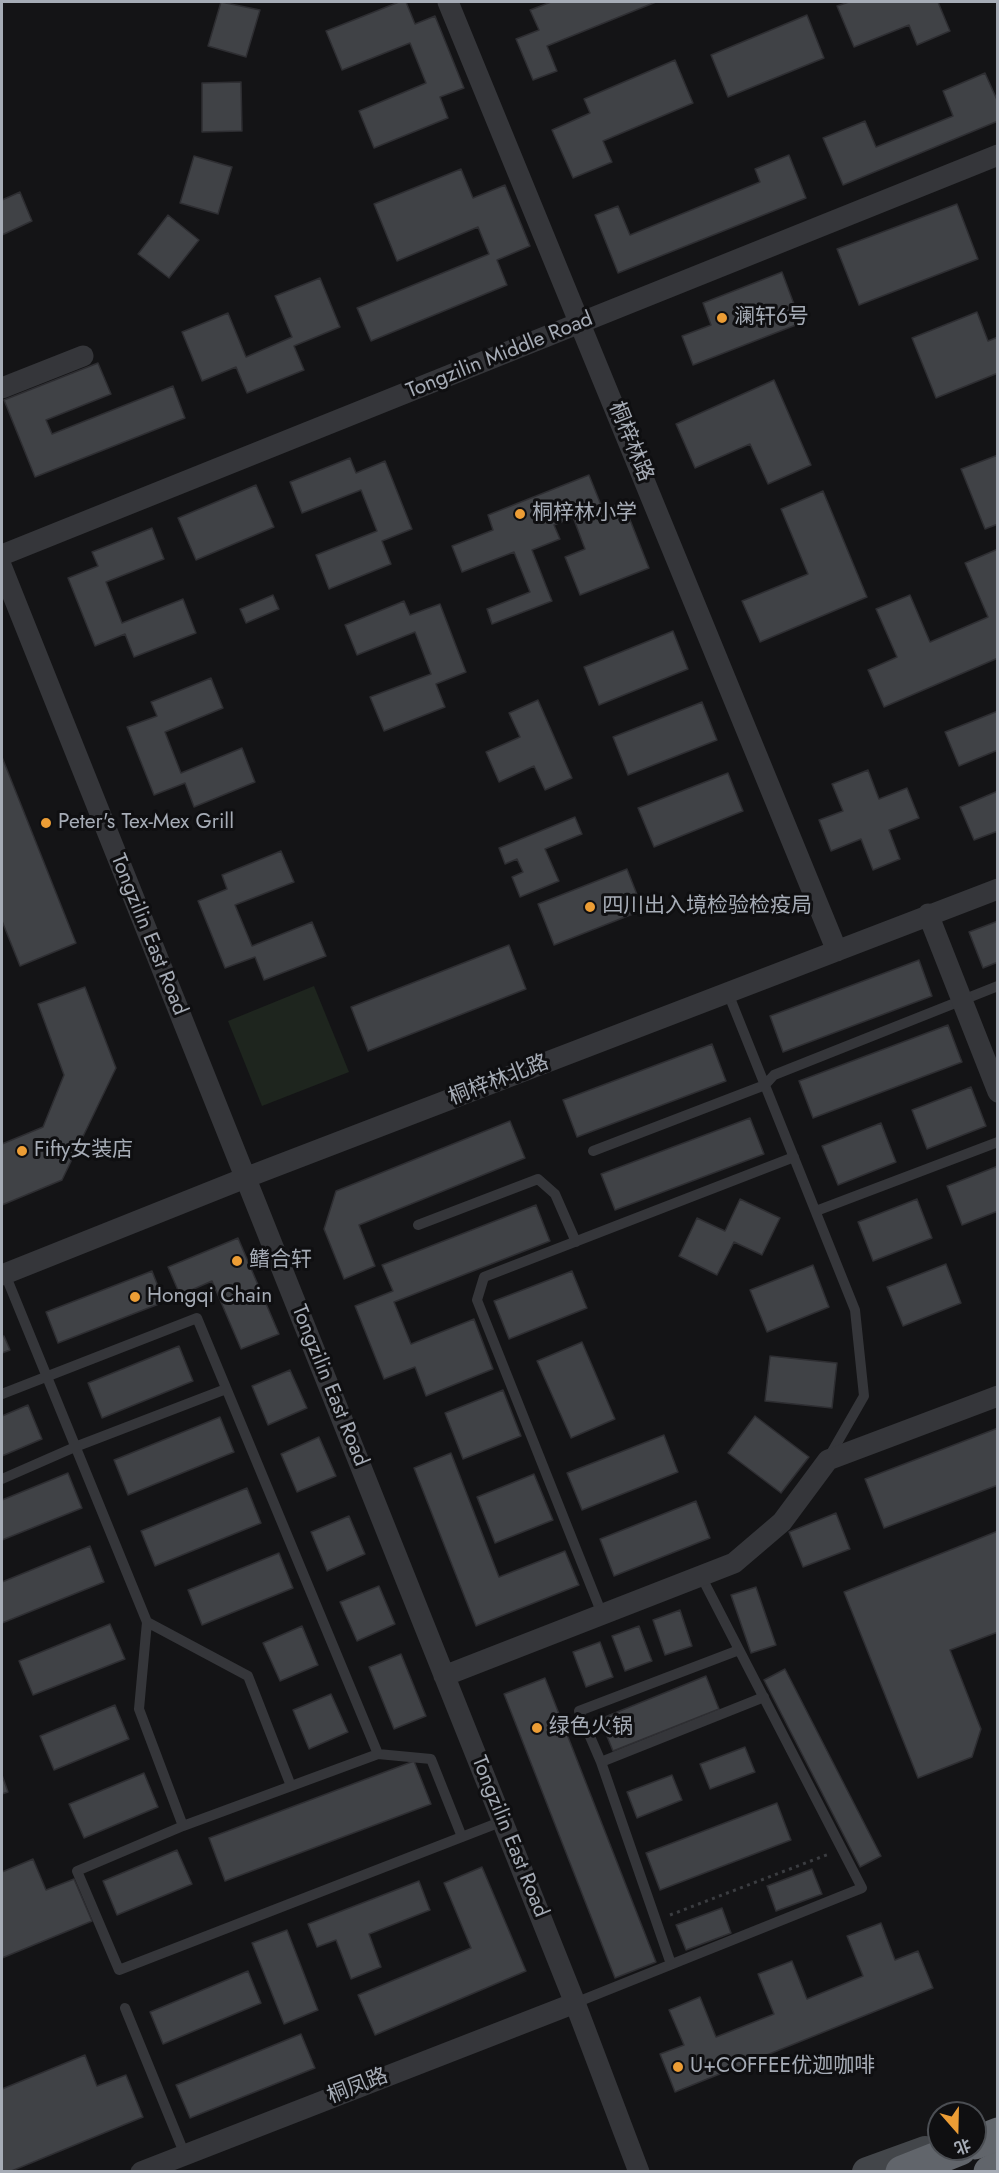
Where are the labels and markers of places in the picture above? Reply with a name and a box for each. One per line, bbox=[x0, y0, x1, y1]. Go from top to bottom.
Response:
place label: 澜轩6号 bbox=[734, 305, 809, 331]
marker: 澜轩6号 bbox=[715, 311, 729, 325]
place label: 桐梓林小学 bbox=[532, 501, 637, 527]
marker: 桐梓林小学 bbox=[513, 507, 527, 521]
place label: Peter's Tex-Mex Grill bbox=[58, 810, 234, 836]
marker: Peter's Tex-Mex Grill bbox=[39, 816, 53, 830]
place label: 四川出入境检验检疫局 bbox=[602, 894, 812, 920]
marker: 四川出入境检验检疫局 bbox=[583, 900, 597, 914]
place label: Fifty女装店 bbox=[34, 1138, 133, 1164]
marker: Fifty女装店 bbox=[15, 1144, 29, 1158]
place label: 鳍合轩 bbox=[249, 1248, 312, 1274]
marker: 鳍合轩 bbox=[230, 1254, 244, 1268]
place label: Hongqi Chain bbox=[147, 1284, 272, 1310]
marker: Hongqi Chain bbox=[128, 1290, 142, 1304]
place label: 绿色火锅 bbox=[549, 1715, 633, 1741]
marker: 绿色火锅 bbox=[530, 1721, 544, 1735]
place label: U+COFFEE优迦咖啡 bbox=[690, 2054, 875, 2080]
marker: U+COFFEE优迦咖啡 bbox=[671, 2060, 685, 2074]

